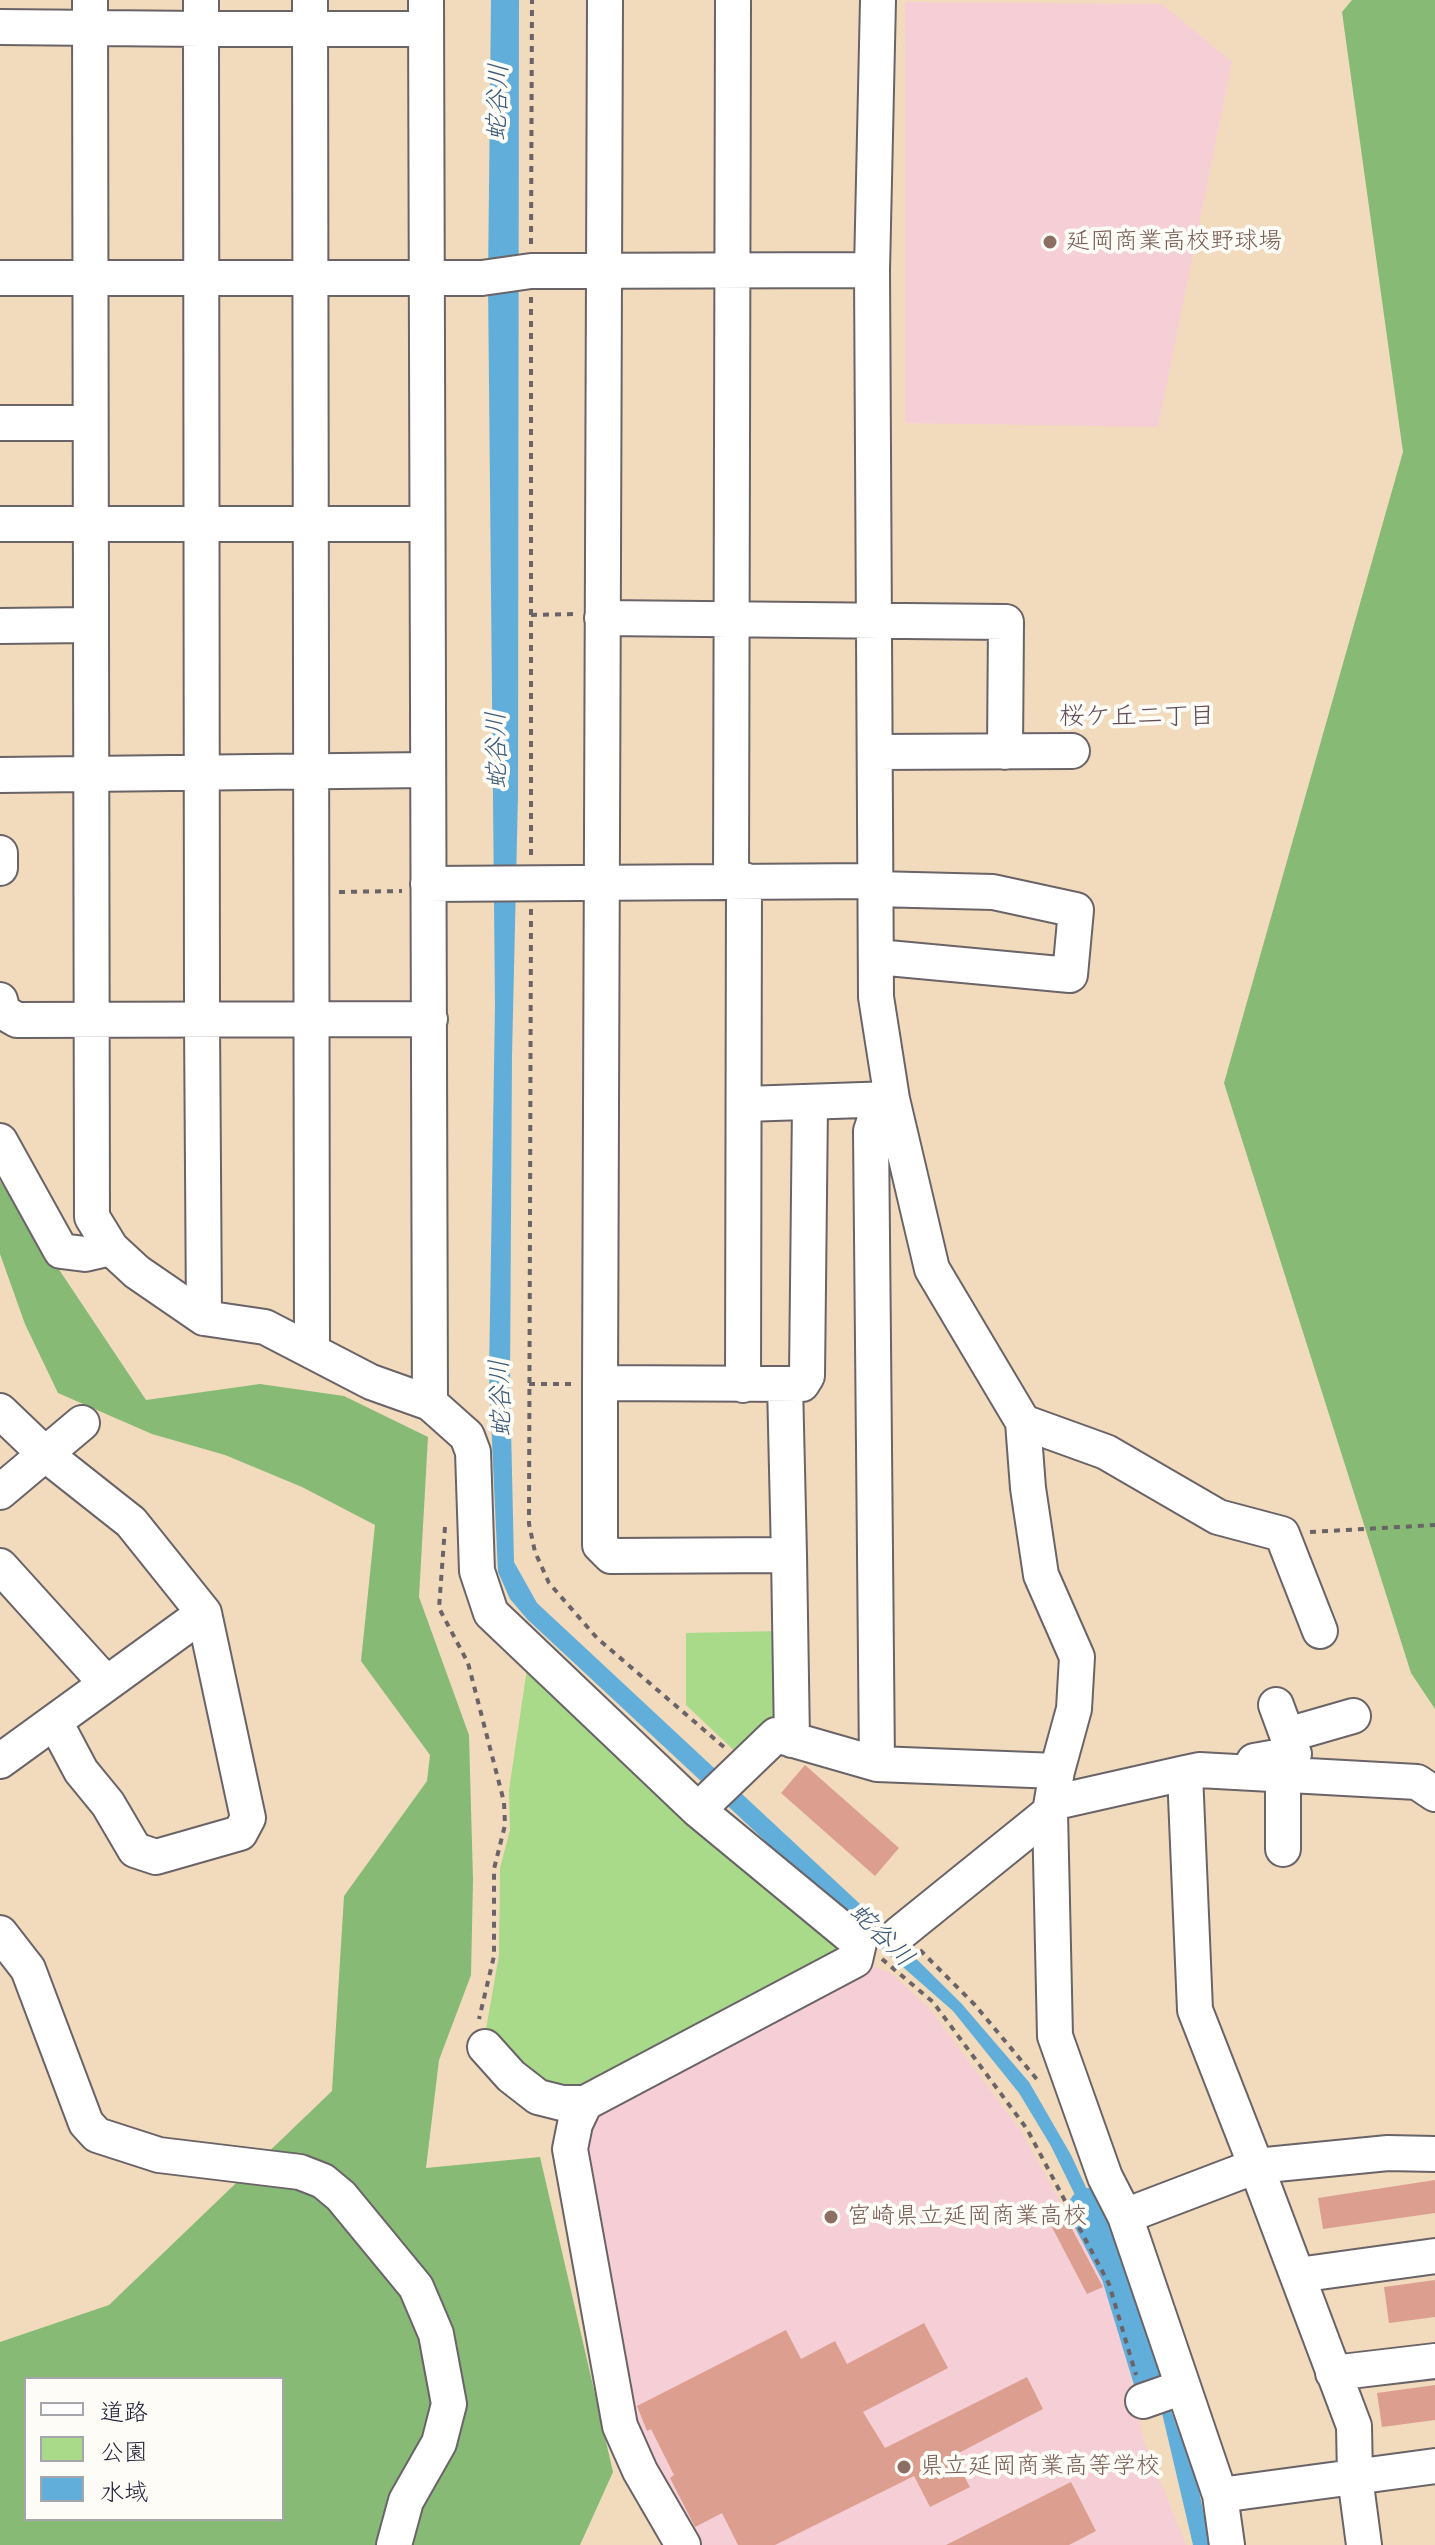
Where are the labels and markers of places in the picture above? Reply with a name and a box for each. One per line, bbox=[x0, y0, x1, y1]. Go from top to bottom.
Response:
place label: 延岡商業高校野球場 bbox=[1066, 228, 1282, 256]
marker: 延岡商業高校野球場 bbox=[1041, 233, 1059, 251]
place label: 宮崎県立延岡商業高校 bbox=[847, 2203, 1087, 2231]
marker: 宮崎県立延岡商業高校 bbox=[822, 2208, 840, 2226]
place label: 県立延岡商業高等学校 bbox=[920, 2453, 1160, 2481]
marker: 県立延岡商業高等学校 bbox=[895, 2458, 913, 2476]

